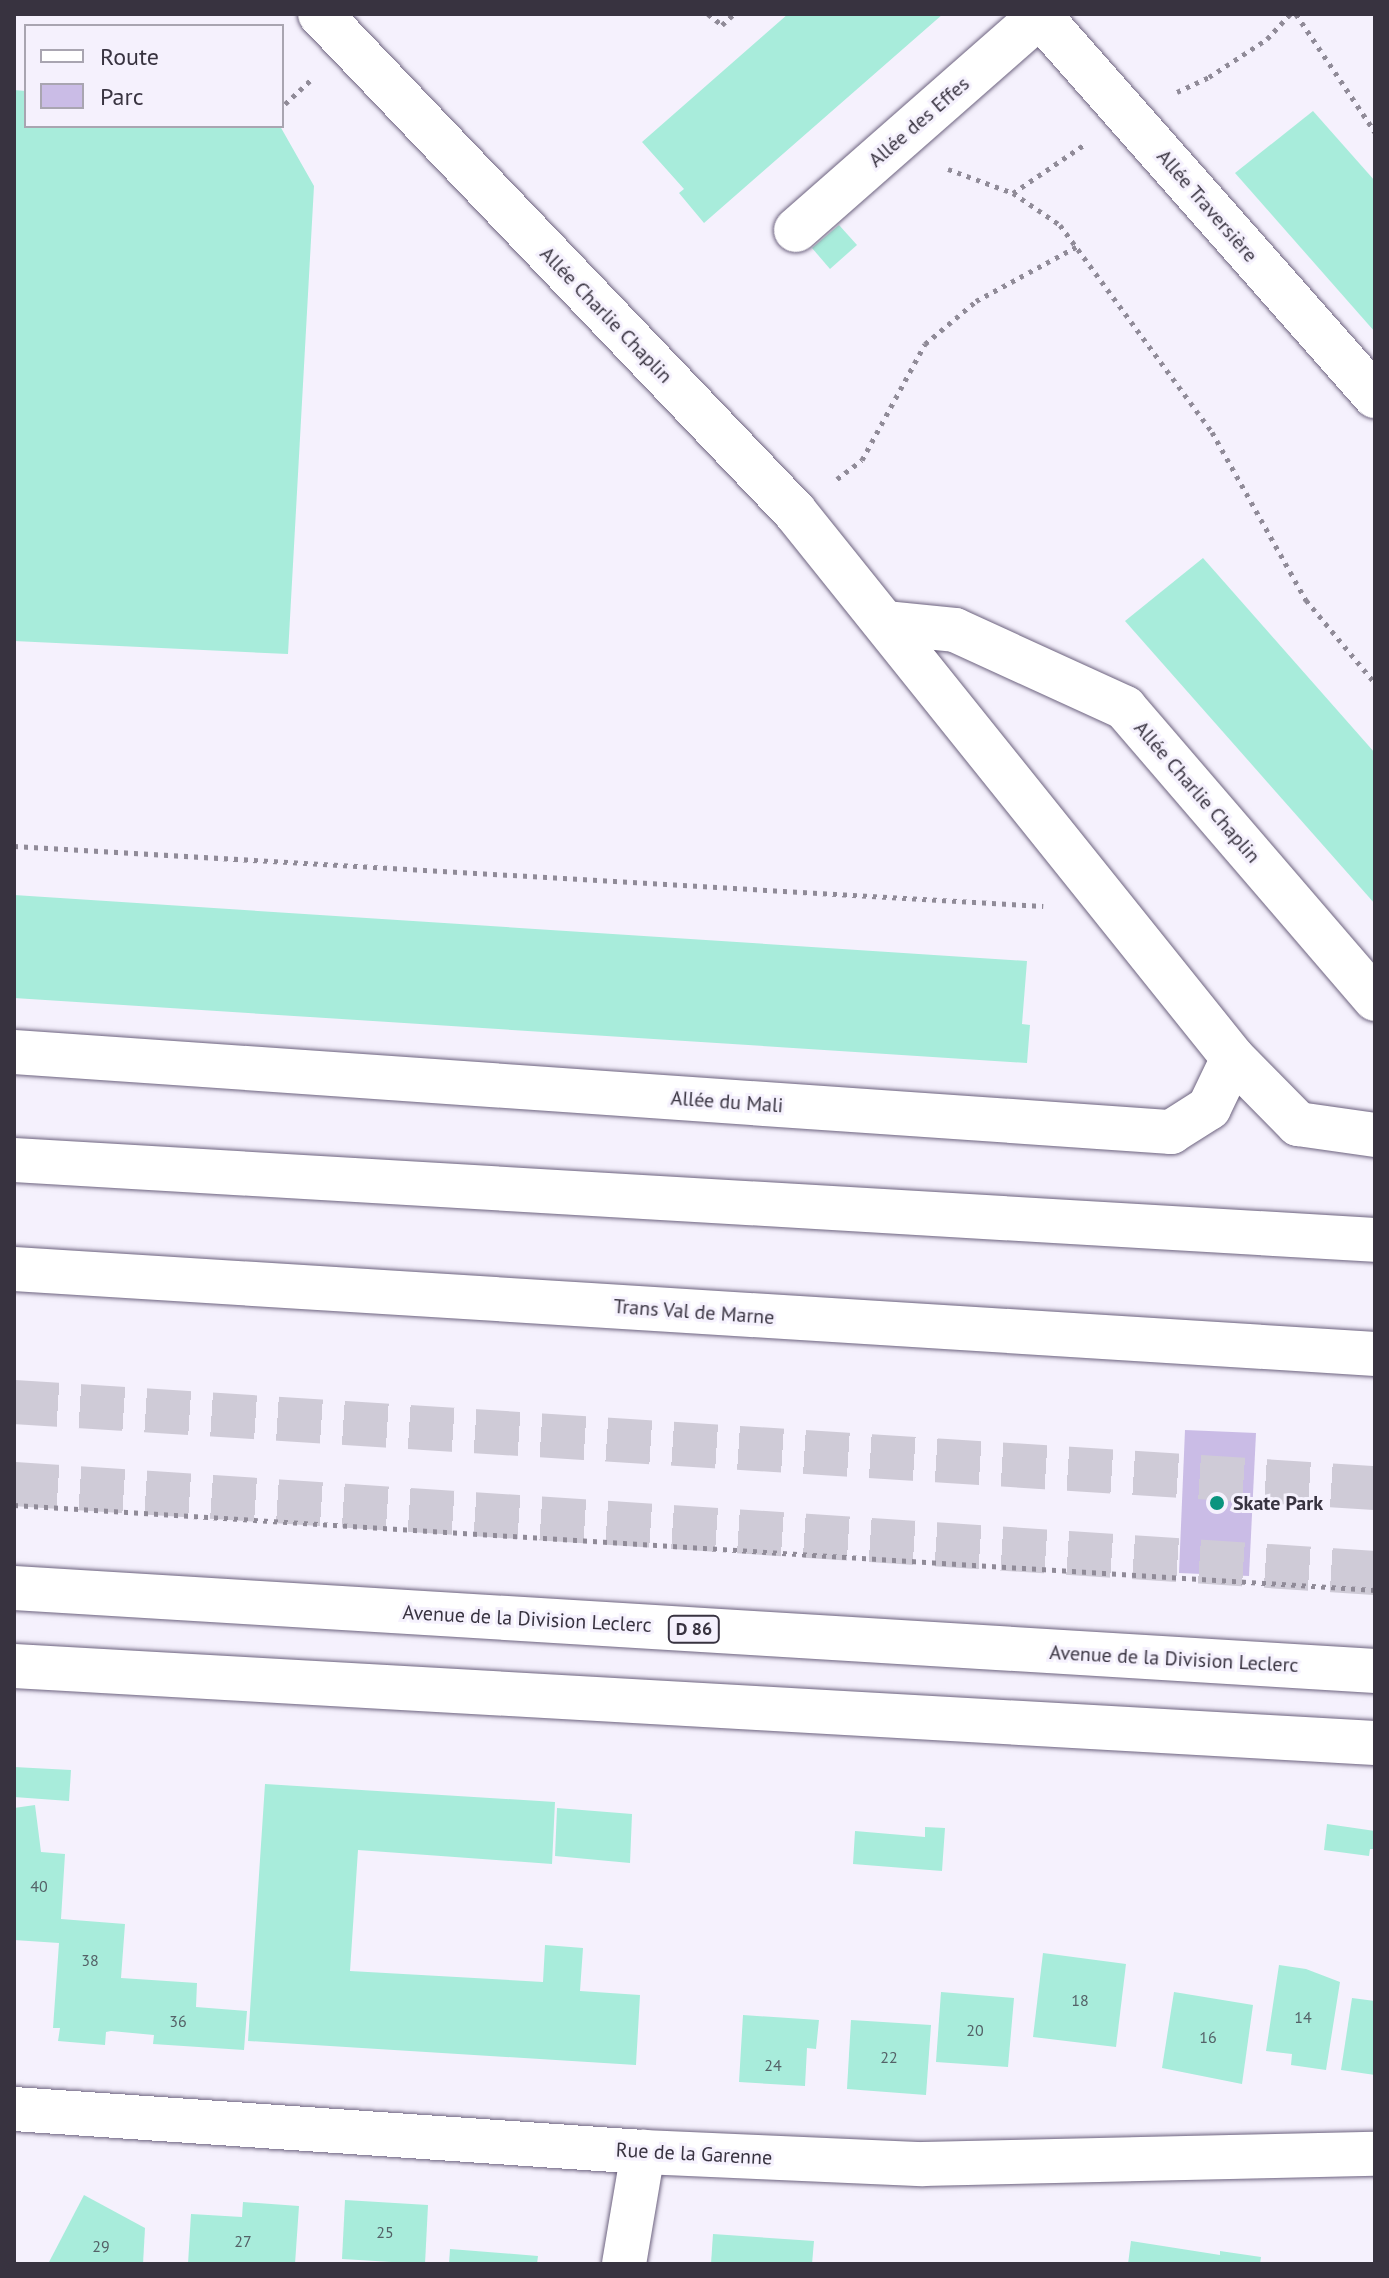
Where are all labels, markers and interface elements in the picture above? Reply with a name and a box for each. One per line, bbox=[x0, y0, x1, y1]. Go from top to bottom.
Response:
legend bbox=[24, 24, 284, 128]
text: Route bbox=[100, 41, 159, 72]
street label: Allée des Effes bbox=[864, 72, 974, 172]
text: Parc bbox=[100, 81, 143, 112]
street label: Allée Traversière bbox=[1151, 145, 1263, 267]
street label: Allée Charlie Chaplin bbox=[535, 242, 677, 388]
street label: Allée Charlie Chaplin bbox=[1129, 716, 1265, 868]
street label: Allée du Mali bbox=[670, 1086, 784, 1118]
street label: Trans Val de Marne bbox=[612, 1294, 776, 1330]
place label: Skate Park bbox=[1233, 1491, 1323, 1515]
marker: Skate Park bbox=[1208, 1494, 1226, 1512]
street label: Avenue de la Division Leclerc bbox=[402, 1600, 652, 1638]
road number: D 86 bbox=[666, 1615, 722, 1643]
street label: Avenue de la Division Leclerc bbox=[1049, 1640, 1299, 1678]
house number: 40 bbox=[30, 1876, 48, 1896]
house number: 38 bbox=[81, 1950, 99, 1970]
house number: 18 bbox=[1071, 1990, 1089, 2010]
house number: 14 bbox=[1294, 2007, 1312, 2027]
house number: 36 bbox=[169, 2011, 187, 2031]
house number: 20 bbox=[966, 2020, 984, 2040]
house number: 16 bbox=[1199, 2027, 1217, 2047]
house number: 22 bbox=[880, 2047, 898, 2067]
house number: 24 bbox=[764, 2055, 782, 2075]
street label: Rue de la Garenne bbox=[615, 2138, 773, 2170]
house number: 25 bbox=[376, 2222, 394, 2242]
house number: 27 bbox=[234, 2231, 252, 2251]
house number: 29 bbox=[92, 2236, 110, 2256]

